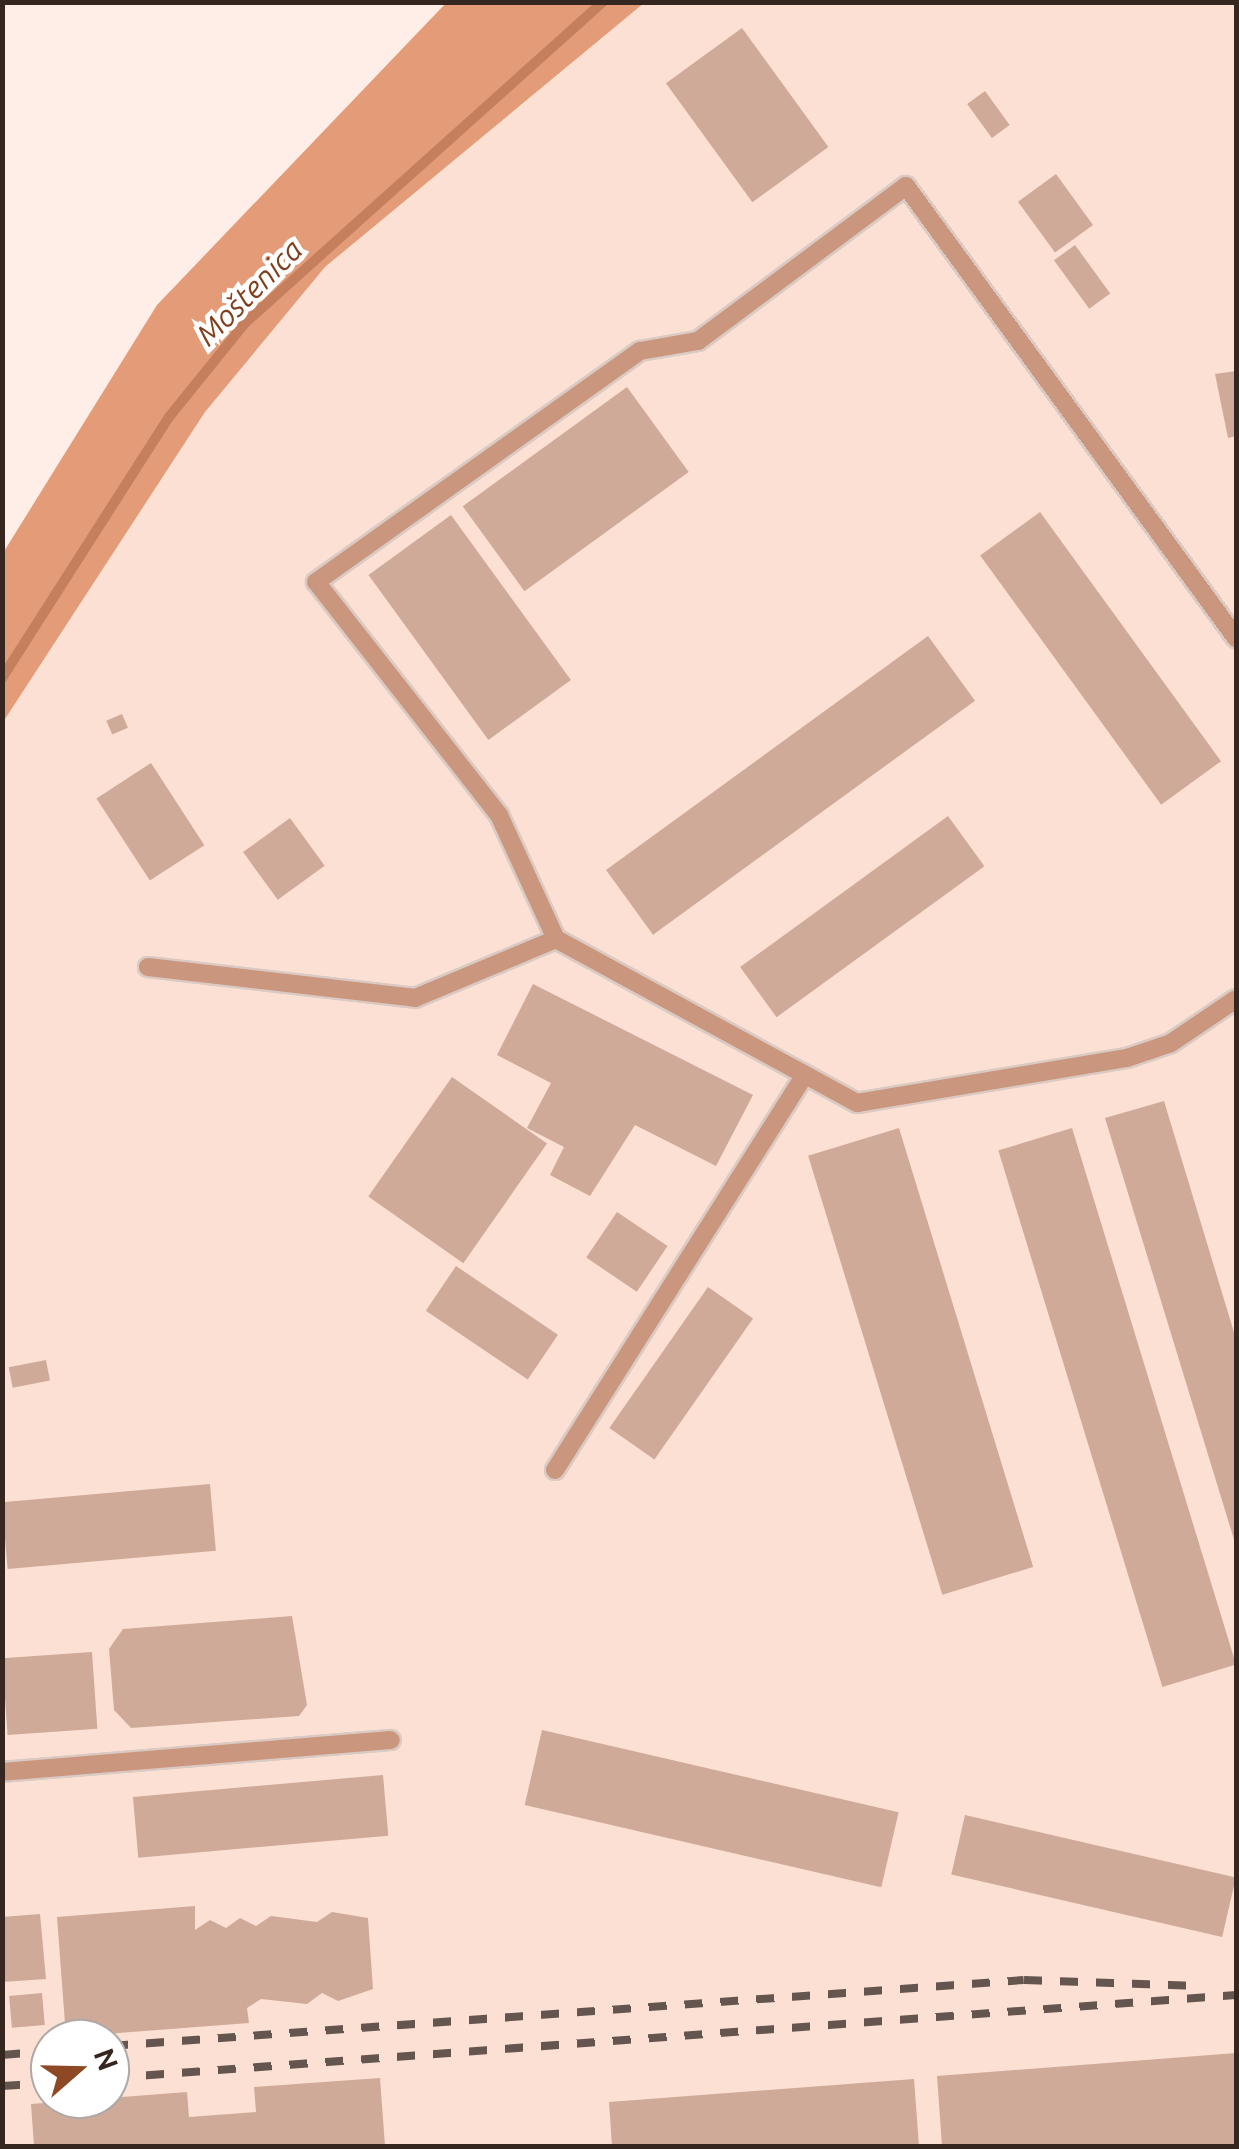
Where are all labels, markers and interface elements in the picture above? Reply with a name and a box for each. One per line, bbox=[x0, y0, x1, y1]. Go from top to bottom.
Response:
water label: Moštenica bbox=[188, 231, 310, 353]
north arrow bbox=[30, 2019, 130, 2119]
text: N bbox=[89, 2044, 125, 2074]

